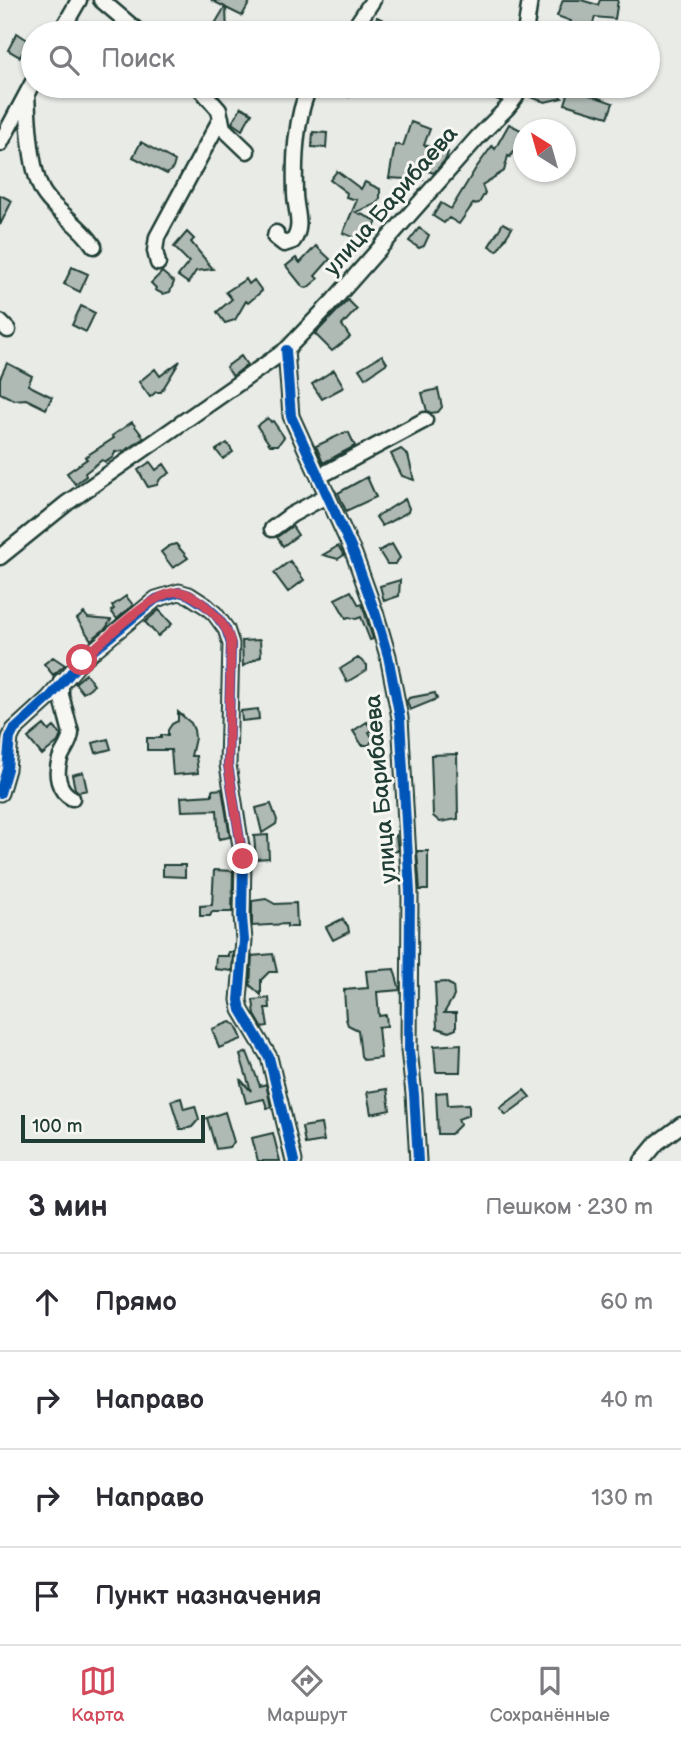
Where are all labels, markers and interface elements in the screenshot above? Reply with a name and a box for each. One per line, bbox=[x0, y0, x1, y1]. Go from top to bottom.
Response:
search box bbox=[21, 21, 660, 98]
icon: search bbox=[45, 41, 83, 79]
text: Поиск bbox=[101, 44, 175, 75]
north arrow bbox=[513, 119, 576, 182]
street label: улица Барибаева bbox=[318, 120, 464, 282]
route start bbox=[66, 644, 97, 675]
street label: улица Барибаева bbox=[359, 693, 403, 885]
route end bbox=[227, 843, 258, 874]
scale bar bbox=[21, 1112, 205, 1144]
text: 100 m bbox=[32, 1115, 83, 1138]
text: 3 мин bbox=[28, 1189, 108, 1225]
text: Пешком · 230 m bbox=[485, 1193, 653, 1221]
icon: ahead bbox=[28, 1283, 66, 1321]
text: Прямо bbox=[95, 1287, 177, 1318]
text: 60 m bbox=[600, 1288, 653, 1316]
icon: right bbox=[28, 1381, 66, 1419]
text: Направо bbox=[95, 1385, 204, 1416]
text: 40 m bbox=[600, 1386, 653, 1414]
icon: right bbox=[28, 1479, 66, 1517]
text: Направо bbox=[95, 1483, 204, 1514]
text: 130 m bbox=[591, 1484, 653, 1512]
icon: arrive bbox=[28, 1577, 66, 1615]
text: Пункт назначения bbox=[95, 1581, 321, 1612]
tab: Карта bbox=[71, 1662, 125, 1727]
tab: Маршрут bbox=[267, 1662, 348, 1727]
tab: Сохранённые bbox=[490, 1662, 610, 1727]

